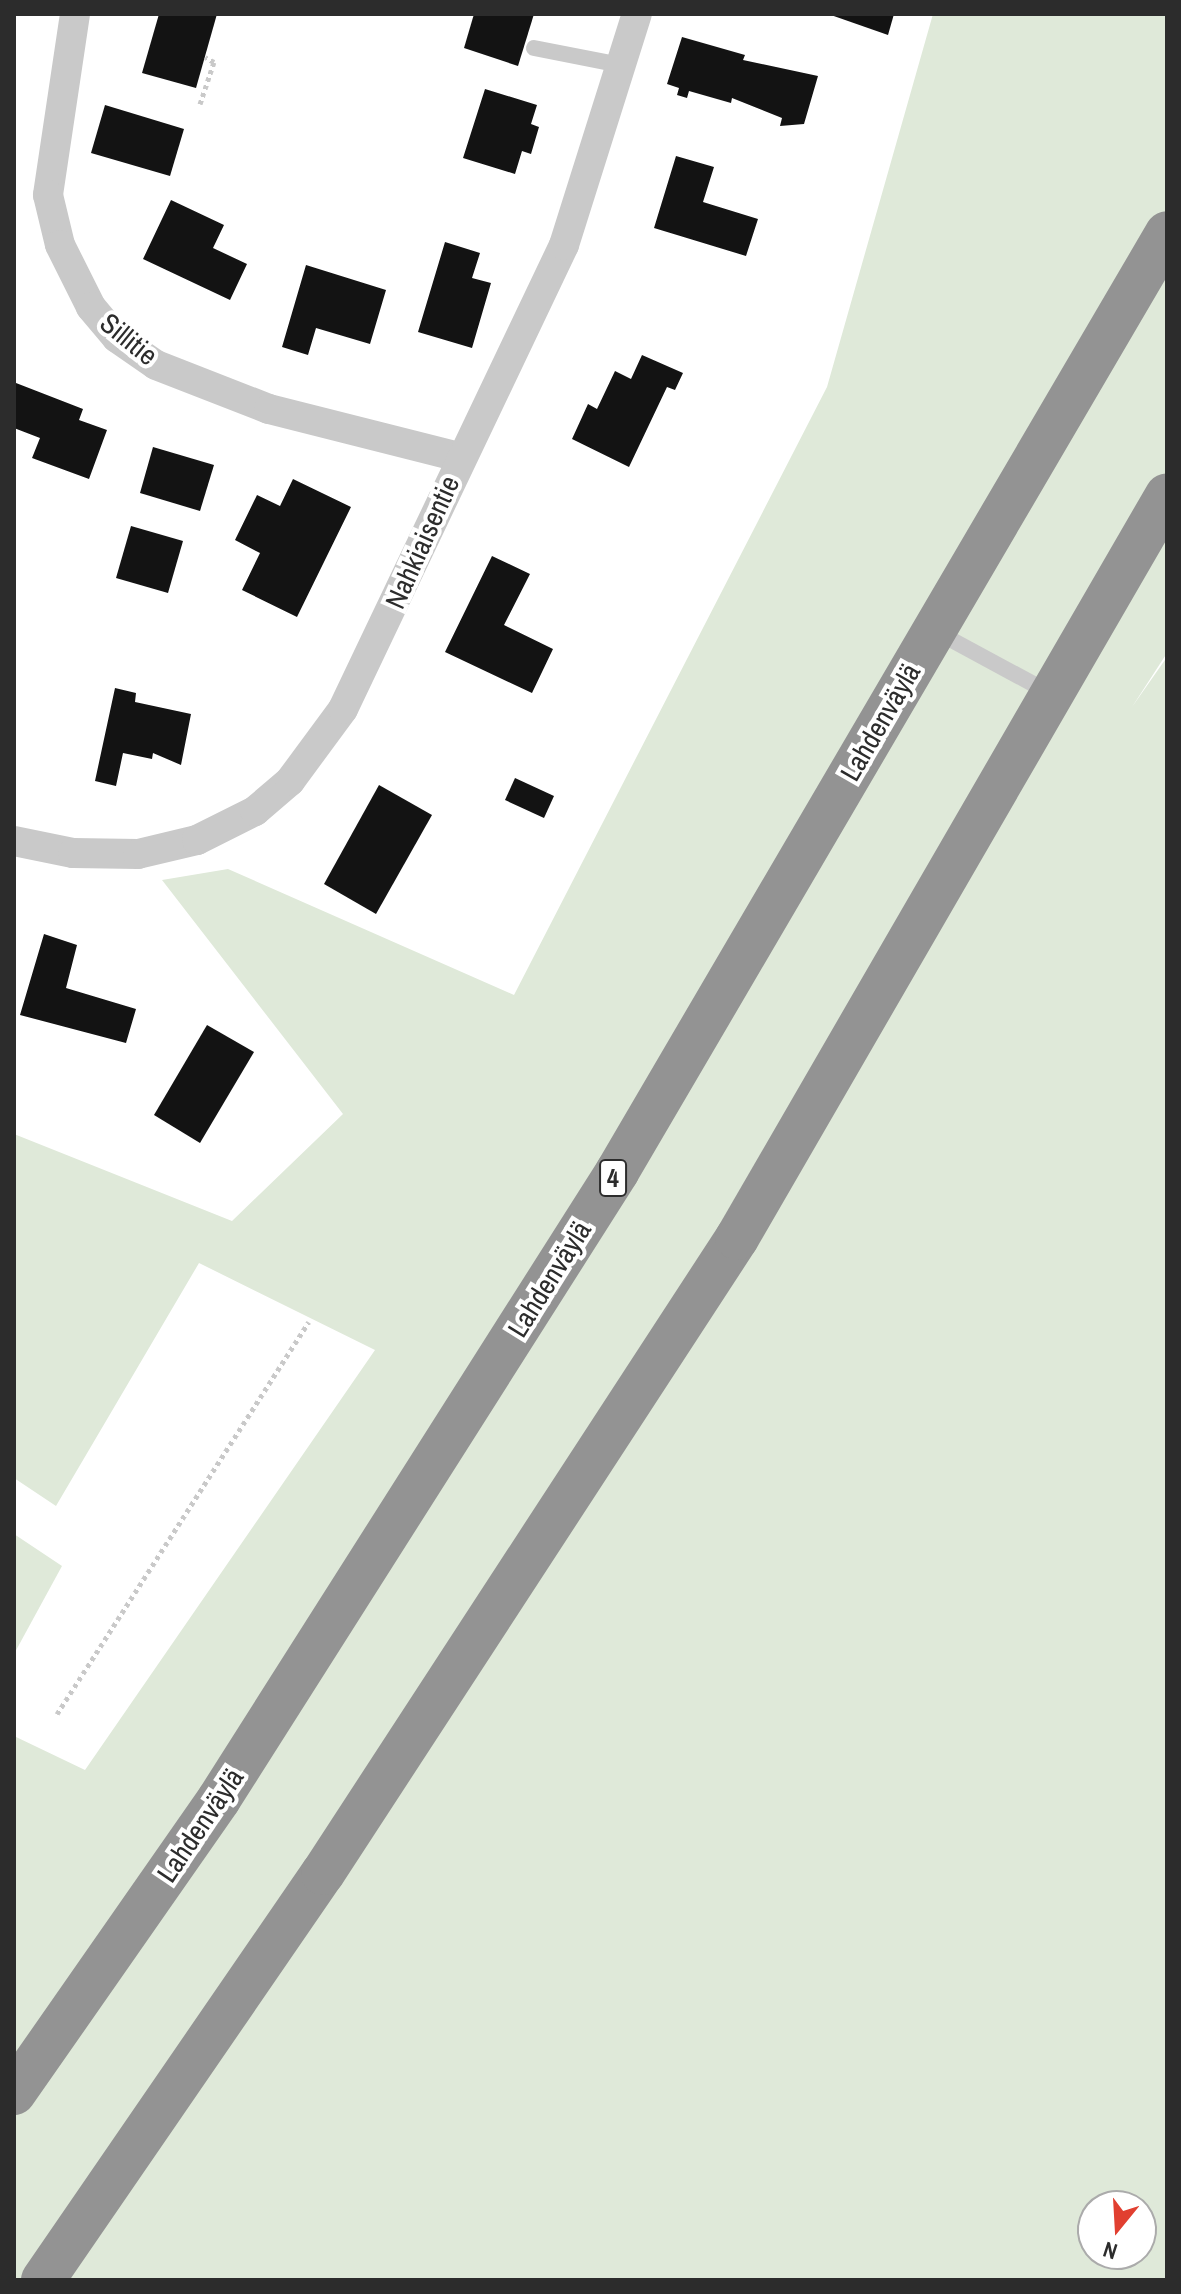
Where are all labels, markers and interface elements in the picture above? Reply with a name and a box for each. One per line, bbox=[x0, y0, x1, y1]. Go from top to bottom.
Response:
street label: Sillitie bbox=[94, 306, 164, 372]
street label: Nahkiaisentie bbox=[378, 470, 466, 614]
street label: Lahdenväylä bbox=[833, 657, 927, 787]
road number: 4 bbox=[599, 1156, 627, 1200]
street label: Lahdenväylä bbox=[500, 1215, 598, 1343]
street label: Lahdenväylä bbox=[150, 1762, 250, 1888]
north arrow bbox=[1077, 2190, 1157, 2270]
text: N bbox=[1099, 2235, 1121, 2267]

